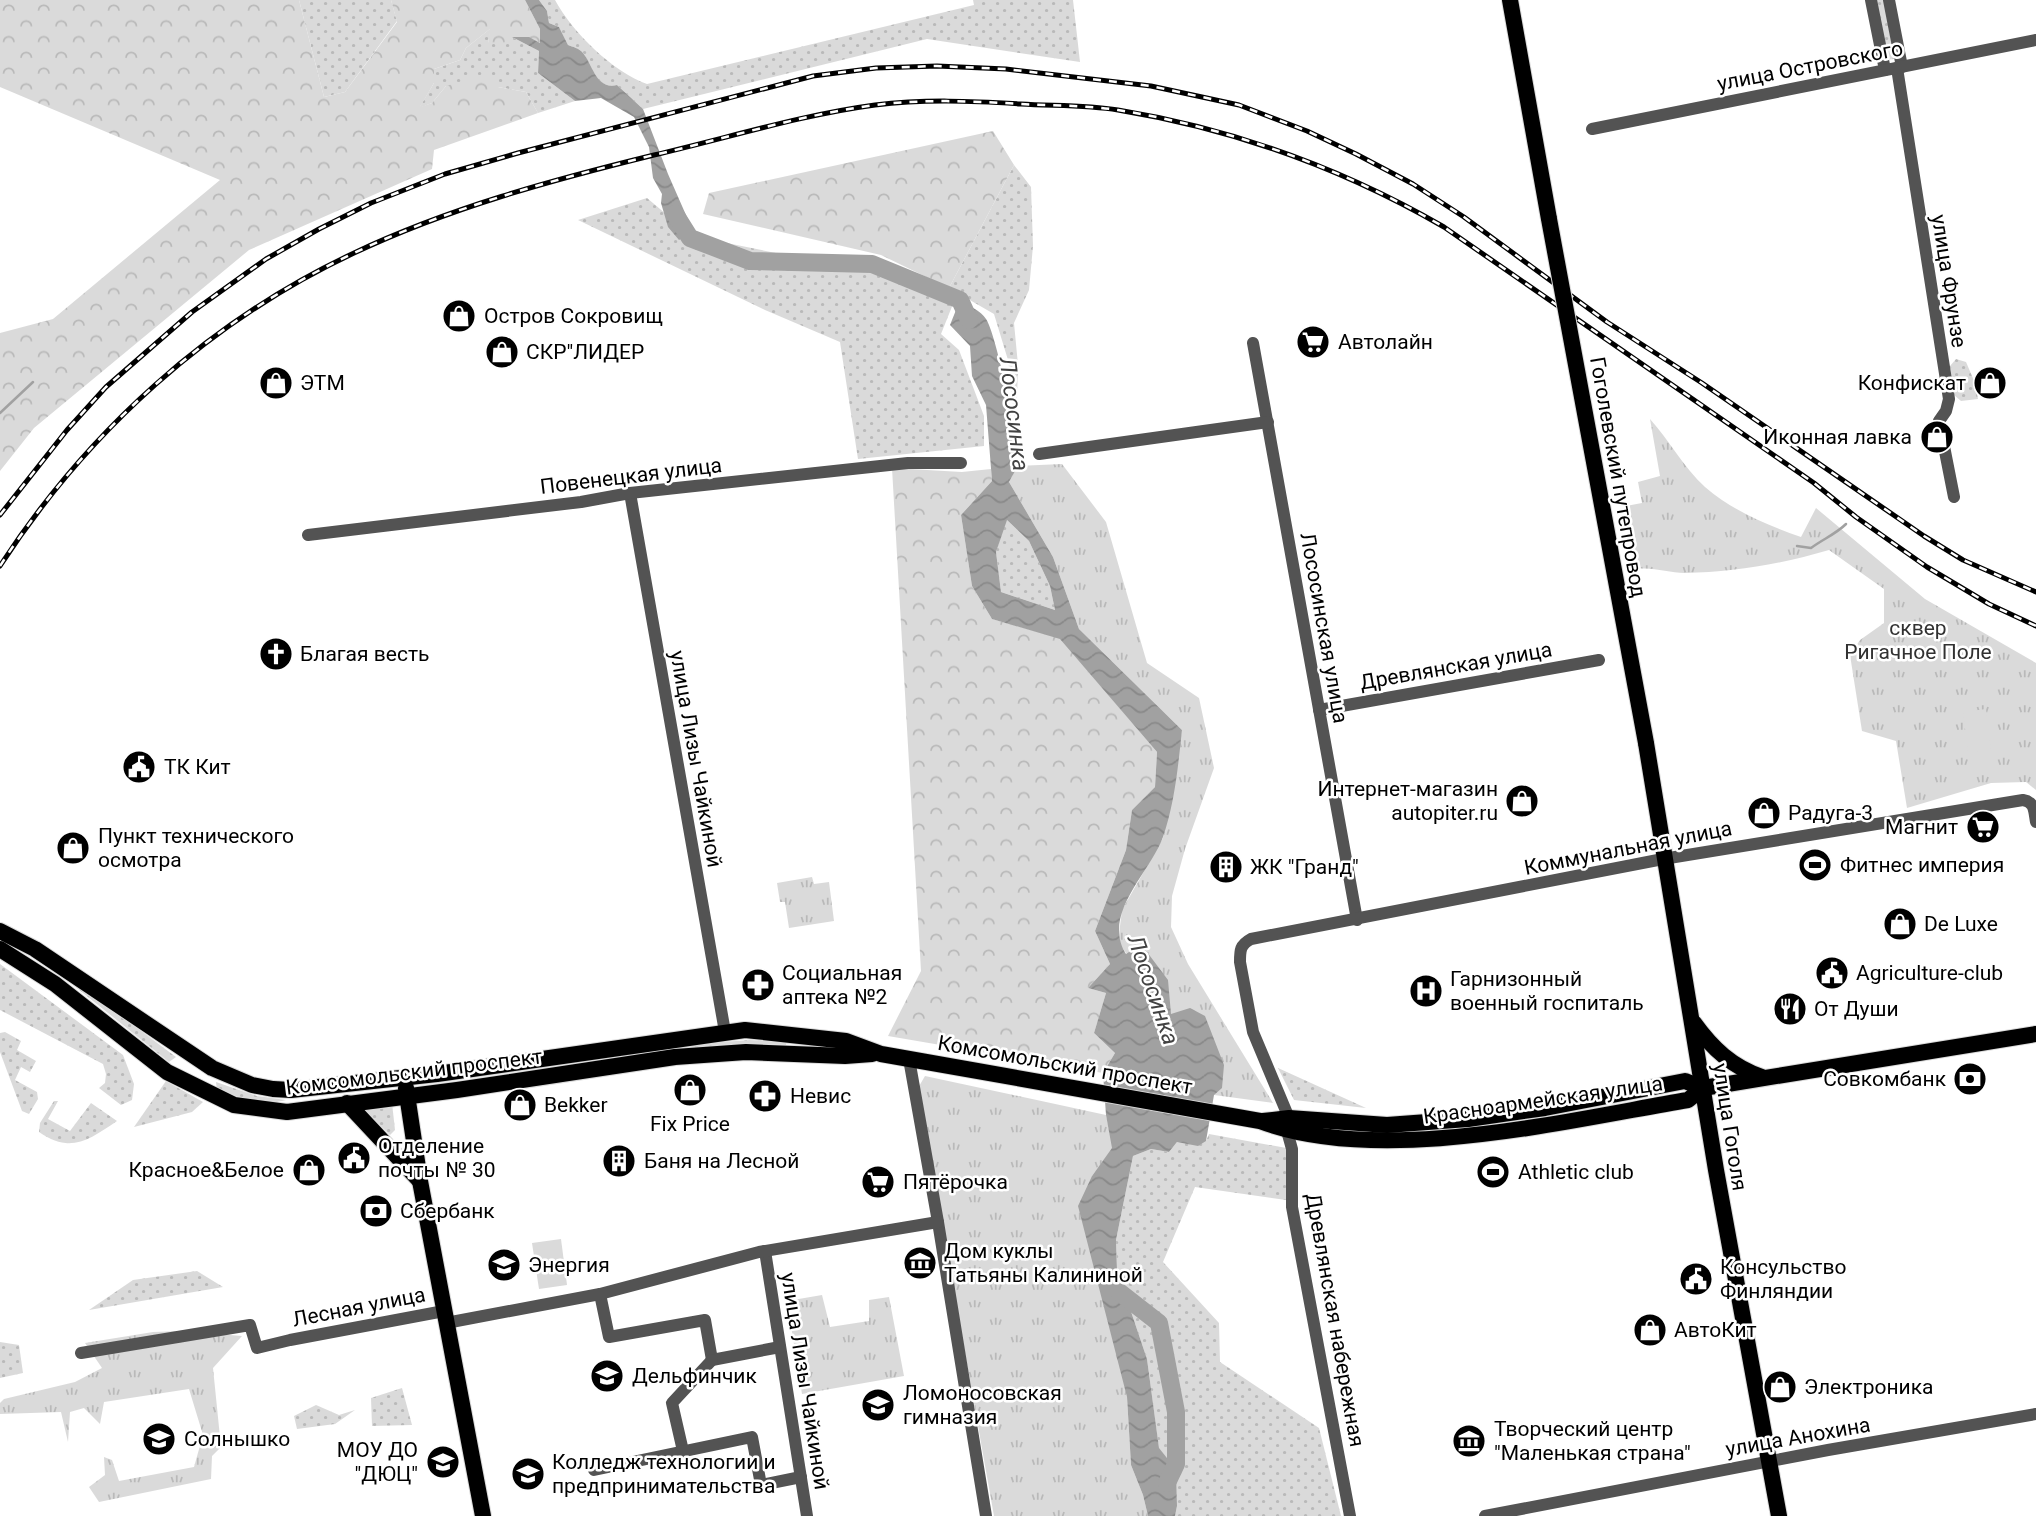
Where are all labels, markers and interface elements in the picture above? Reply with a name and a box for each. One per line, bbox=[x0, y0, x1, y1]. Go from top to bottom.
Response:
street label: улица Островского bbox=[1715, 36, 1905, 96]
street label: улица Фрунзе bbox=[1927, 213, 1971, 349]
shop icon: Остров Сокровищ bbox=[440, 297, 478, 335]
place label: Остров Сокровищ bbox=[484, 304, 663, 328]
supermarket icon: Автолайн bbox=[1294, 323, 1332, 361]
place label: Автолайн bbox=[1338, 330, 1433, 354]
shop icon: СКР"ЛИДЕР bbox=[483, 333, 521, 371]
place label: СКР"ЛИДЕР bbox=[526, 340, 644, 364]
water label: Лососинка bbox=[993, 355, 1034, 472]
street label: Гоголевский путепровод bbox=[1585, 355, 1651, 599]
shop icon: ЭТМ bbox=[257, 364, 295, 402]
shop icon: Конфискат bbox=[1971, 364, 2009, 402]
place label: ЭТМ bbox=[300, 371, 345, 395]
place label: Конфискат bbox=[1858, 371, 1966, 395]
shop icon: Иконная лавка bbox=[1918, 418, 1956, 456]
place label: Иконная лавка bbox=[1763, 425, 1912, 449]
street label: Повенецкая улица bbox=[539, 453, 723, 499]
street label: Лососинская улица bbox=[1295, 531, 1353, 725]
park label: сквер Ригачное Поле bbox=[1844, 616, 1992, 664]
church icon: Благая весть bbox=[257, 635, 295, 673]
street label: Древлянская улица bbox=[1358, 637, 1554, 695]
place label: Благая весть bbox=[300, 642, 429, 666]
street label: улица Лизы Чайкиной bbox=[665, 649, 727, 869]
public building icon: ТК Кит bbox=[120, 748, 158, 786]
place label: ТК Кит bbox=[164, 755, 231, 779]
place label: Интернет-магазин autopiter.ru bbox=[1318, 777, 1498, 825]
shop icon: Интернет-магазин autopiter.ru bbox=[1503, 782, 1541, 820]
shop icon: Радуга-3 bbox=[1745, 794, 1783, 832]
place label: Радуга-3 bbox=[1788, 801, 1873, 825]
supermarket icon: Магнит bbox=[1964, 808, 2002, 846]
place label: Магнит bbox=[1885, 815, 1958, 839]
street label: Коммунальная улица bbox=[1522, 816, 1734, 880]
place label: Пункт технического осмотра bbox=[98, 824, 294, 872]
shop icon: Пункт технического осмотра bbox=[54, 829, 92, 867]
sports icon: Фитнес империя bbox=[1796, 846, 1834, 884]
building icon: ЖК "Гранд" bbox=[1207, 848, 1245, 886]
place label: Фитнес империя bbox=[1840, 853, 2004, 877]
place label: ЖК "Гранд" bbox=[1250, 855, 1359, 879]
shop icon: De Luxe bbox=[1881, 905, 1919, 943]
place label: De Luxe bbox=[1924, 912, 1998, 936]
water label: Лососинка bbox=[1121, 930, 1184, 1049]
public building icon: Agriculture-club bbox=[1813, 954, 1851, 992]
place label: Социальная аптека №2 bbox=[782, 961, 902, 1009]
place label: Agriculture-club bbox=[1856, 961, 2003, 985]
pharmacy icon: Социальная аптека №2 bbox=[739, 966, 777, 1004]
place label: Гарнизонный военный госпиталь bbox=[1450, 967, 1644, 1015]
hospital icon: Гарнизонный военный госпиталь bbox=[1407, 972, 1445, 1010]
restaurant icon: От Души bbox=[1771, 990, 1809, 1028]
place label: От Души bbox=[1814, 997, 1899, 1021]
street label: Комсомольский проспект bbox=[936, 1031, 1194, 1099]
street label: Комсомольский проспект bbox=[284, 1044, 544, 1100]
bank icon: Совкомбанк bbox=[1951, 1060, 1989, 1098]
street label: улица Гоголя bbox=[1708, 1062, 1752, 1192]
place label: Совкомбанк bbox=[1823, 1067, 1947, 1091]
shop icon: Fix Price bbox=[671, 1071, 709, 1109]
street label: Красноармейская улица bbox=[1422, 1071, 1664, 1129]
pharmacy icon: Невис bbox=[746, 1077, 784, 1115]
place label: Невис bbox=[790, 1084, 851, 1108]
shop icon: Bekker bbox=[501, 1086, 539, 1124]
place label: Bekker bbox=[544, 1093, 608, 1117]
place label: Fix Price bbox=[650, 1112, 730, 1136]
place label: Отделение почты № 30 bbox=[378, 1134, 496, 1182]
public building icon: Отделение почты № 30 bbox=[335, 1139, 373, 1177]
building icon: Баня на Лесной bbox=[600, 1142, 638, 1180]
place label: Баня на Лесной bbox=[644, 1149, 799, 1173]
shop icon: Красное&Белое bbox=[290, 1151, 328, 1189]
sports icon: Athletic club bbox=[1474, 1153, 1512, 1191]
place label: Красное&Белое bbox=[129, 1158, 284, 1182]
place label: Athletic club bbox=[1518, 1160, 1634, 1184]
supermarket icon: Пятёрочка bbox=[859, 1163, 897, 1201]
place label: Пятёрочка bbox=[903, 1170, 1008, 1194]
street label: Древлянская набережная bbox=[1301, 1191, 1369, 1449]
bank icon: Сбербанк bbox=[357, 1192, 395, 1230]
place label: Сбербанк bbox=[400, 1199, 495, 1223]
place label: Дом куклы Татьяны Калининой bbox=[944, 1239, 1143, 1287]
museum icon: Дом куклы Татьяны Калининой bbox=[901, 1244, 939, 1282]
school or university icon: Энергия bbox=[485, 1246, 523, 1284]
place label: Энергия bbox=[528, 1253, 610, 1277]
place label: Консульство Финляндии bbox=[1720, 1255, 1846, 1303]
public building icon: Консульство Финляндии bbox=[1677, 1260, 1715, 1298]
street label: улица Лизы Чайкиной bbox=[776, 1271, 834, 1491]
street label: Лесная улица bbox=[290, 1282, 428, 1332]
shop icon: АвтоКит bbox=[1631, 1311, 1669, 1349]
place label: АвтоКит bbox=[1674, 1318, 1757, 1342]
school or university icon: Дельфинчик bbox=[588, 1357, 626, 1395]
place label: Дельфинчик bbox=[632, 1364, 757, 1388]
shop icon: Электроника bbox=[1761, 1368, 1799, 1406]
place label: Электроника bbox=[1804, 1375, 1933, 1399]
place label: Ломоносовская гимназия bbox=[903, 1381, 1062, 1429]
school or university icon: Ломоносовская гимназия bbox=[859, 1386, 897, 1424]
street label: улица Анохина bbox=[1724, 1412, 1872, 1462]
place label: Творческий центр "Маленькая страна" bbox=[1494, 1417, 1691, 1465]
school or university icon: Солнышко bbox=[140, 1420, 178, 1458]
museum icon: Творческий центр "Маленькая страна" bbox=[1450, 1422, 1488, 1460]
place label: Солнышко bbox=[184, 1427, 290, 1451]
place label: МОУ ДО "ДЮЦ" bbox=[337, 1438, 418, 1486]
school or university icon: МОУ ДО "ДЮЦ" bbox=[424, 1443, 462, 1481]
place label: Колледж технологии и предпринимательства bbox=[552, 1450, 776, 1498]
school or university icon: Колледж технологии и предпринимательства bbox=[509, 1455, 547, 1493]

